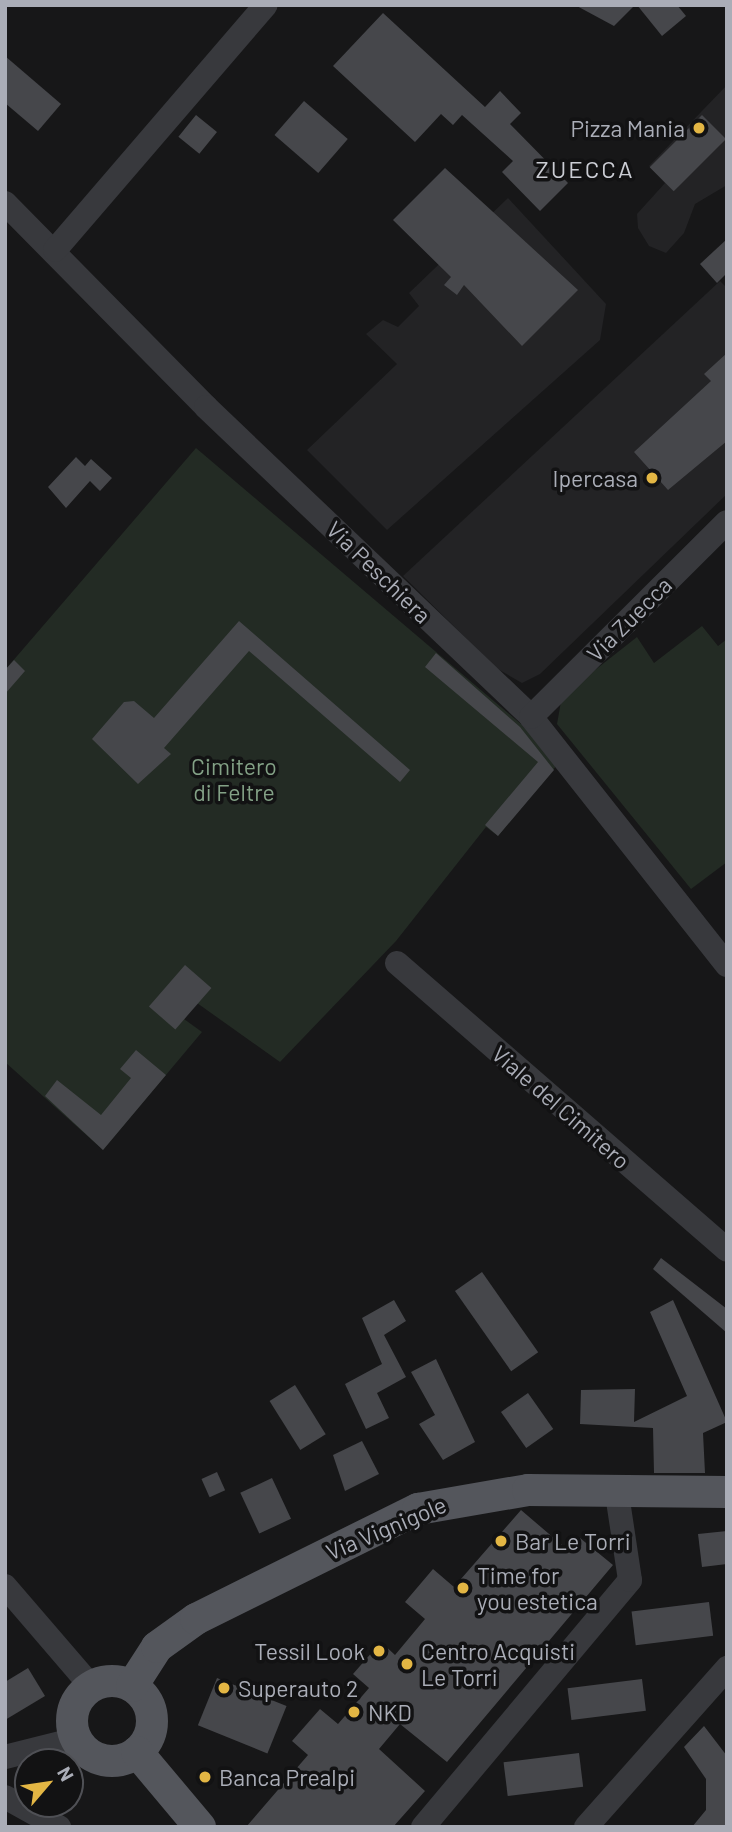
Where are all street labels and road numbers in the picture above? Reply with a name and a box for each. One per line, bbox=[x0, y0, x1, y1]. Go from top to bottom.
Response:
street label: Via Peschiera bbox=[321, 515, 437, 629]
street label: Via Zuecca bbox=[581, 571, 677, 667]
street label: Viale del Cimitero bbox=[486, 1040, 636, 1174]
street label: Via Vignigole bbox=[322, 1490, 450, 1566]

